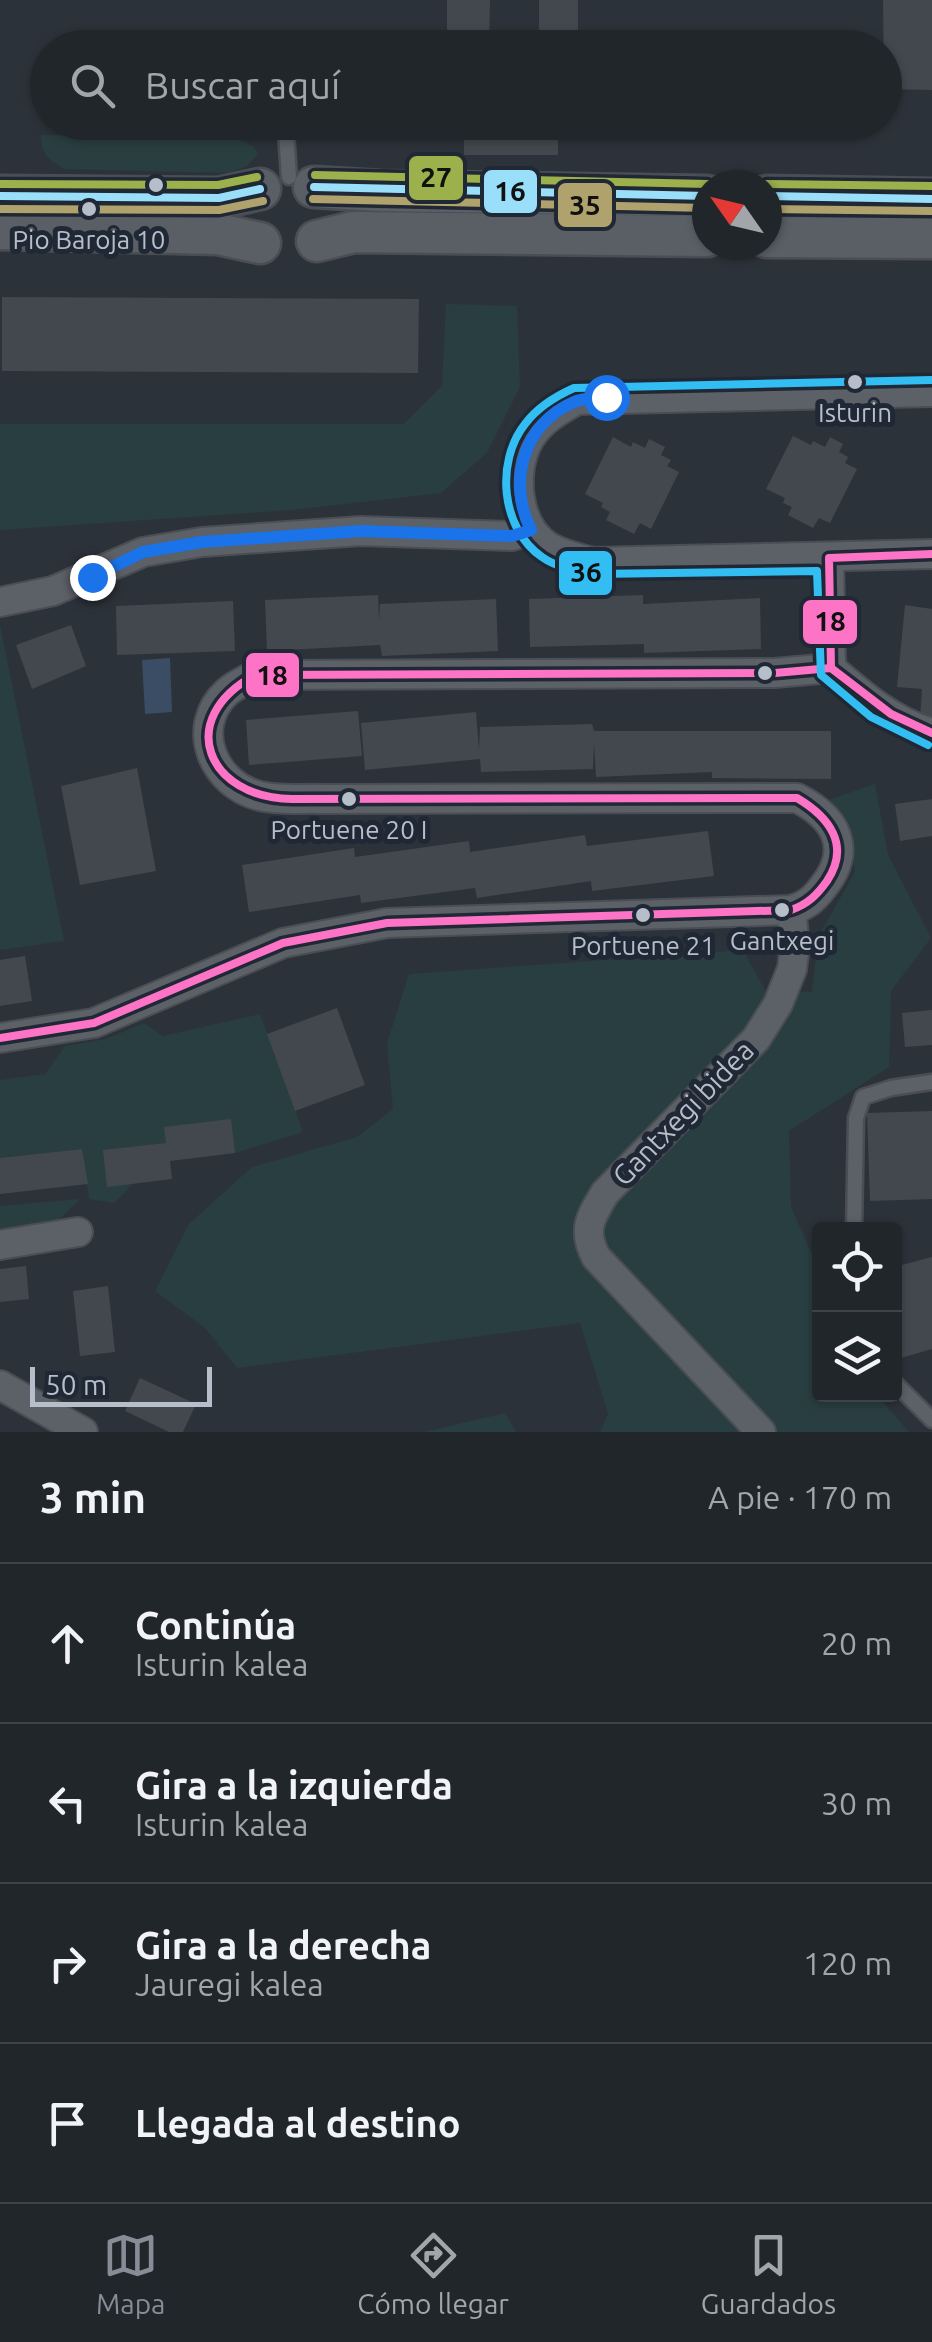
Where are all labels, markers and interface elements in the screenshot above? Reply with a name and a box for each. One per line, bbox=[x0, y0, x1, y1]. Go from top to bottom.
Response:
search box bbox=[30, 30, 902, 140]
icon: search bbox=[65, 58, 120, 113]
text: Buscar aquí bbox=[145, 64, 340, 106]
line badge: 27 bbox=[407, 154, 465, 202]
text: 27 bbox=[420, 161, 452, 192]
line badge: 16 bbox=[482, 168, 539, 215]
north arrow bbox=[692, 170, 782, 260]
unlabelled marker bbox=[146, 175, 166, 195]
text: 16 bbox=[494, 175, 526, 206]
line badge: 35 bbox=[556, 181, 614, 229]
text: 35 bbox=[569, 189, 601, 220]
marker: Pio Baroja 10 bbox=[79, 199, 99, 219]
place label: Pio Baroja 10 bbox=[13, 225, 165, 254]
marker: Isturin bbox=[845, 372, 865, 392]
route start bbox=[584, 375, 630, 421]
place label: Isturin bbox=[818, 398, 892, 427]
line badge: 36 bbox=[557, 549, 614, 597]
route end bbox=[70, 555, 116, 601]
text: 36 bbox=[570, 556, 602, 587]
line badge: 18 bbox=[801, 598, 859, 646]
text: 18 bbox=[814, 605, 846, 636]
line badge: 18 bbox=[244, 651, 301, 699]
text: 18 bbox=[256, 659, 288, 690]
unlabelled marker bbox=[755, 663, 775, 683]
marker: Portuene 20 I bbox=[339, 789, 359, 809]
place label: Portuene 20 I bbox=[271, 815, 427, 844]
marker: Gantxegi bbox=[772, 900, 792, 920]
marker: Portuene 21 bbox=[633, 905, 653, 925]
place label: Gantxegi bbox=[730, 926, 834, 955]
place label: Portuene 21 bbox=[571, 931, 715, 960]
street label: Gantxegi bidea bbox=[606, 1034, 759, 1191]
map controls bbox=[812, 1222, 902, 1402]
button: locate bbox=[812, 1222, 902, 1312]
button: layers bbox=[812, 1312, 902, 1402]
scale bar bbox=[30, 1362, 212, 1406]
text: 50 m bbox=[45, 1369, 107, 1400]
text: 3 min bbox=[40, 1474, 146, 1521]
text: A pie · 170 m bbox=[708, 1479, 892, 1515]
text: Continúa bbox=[135, 1604, 296, 1646]
icon: ahead bbox=[40, 1616, 95, 1671]
text: 20 m bbox=[821, 1625, 892, 1661]
text: Isturin kalea bbox=[135, 1646, 309, 1682]
text: Gira a la izquierda bbox=[135, 1764, 453, 1806]
icon: left bbox=[40, 1776, 95, 1831]
text: 30 m bbox=[821, 1785, 892, 1821]
text: Isturin kalea bbox=[135, 1806, 309, 1842]
text: Gira a la derecha bbox=[135, 1924, 431, 1966]
icon: right bbox=[40, 1936, 95, 1991]
text: 120 m bbox=[803, 1945, 892, 1981]
text: Jauregi kalea bbox=[135, 1966, 324, 2002]
icon: arrive bbox=[40, 2096, 95, 2151]
text: Llegada al destino bbox=[135, 2102, 461, 2144]
tab: Mapa bbox=[96, 2228, 165, 2319]
tab: Cómo llegar bbox=[357, 2228, 509, 2319]
tab: Guardados bbox=[701, 2228, 836, 2319]

